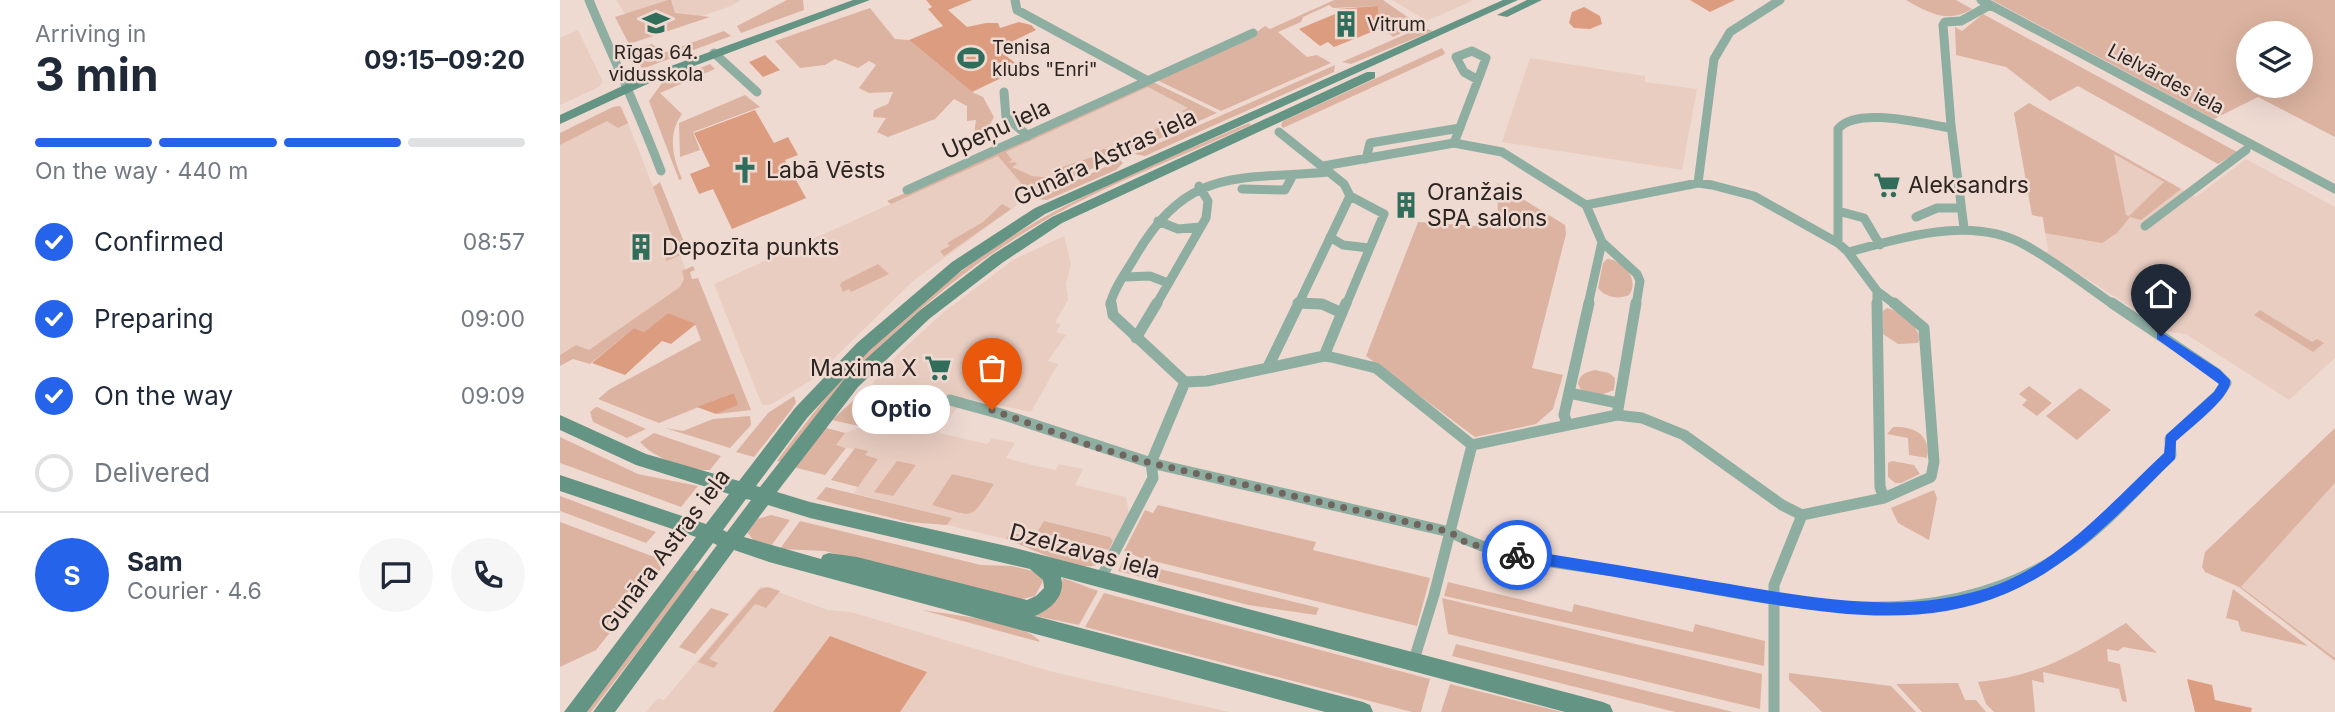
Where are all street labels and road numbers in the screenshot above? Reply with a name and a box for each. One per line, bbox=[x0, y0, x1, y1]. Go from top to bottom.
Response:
street label: Lielvārdes iela bbox=[2104, 39, 2228, 119]
street label: Upeņu iela bbox=[937, 93, 1055, 165]
street label: Gunāra Astras iela bbox=[1009, 102, 1201, 212]
street label: Gunāra Astras iela bbox=[594, 463, 736, 639]
street label: Dzelzavas iela bbox=[1007, 517, 1163, 585]

